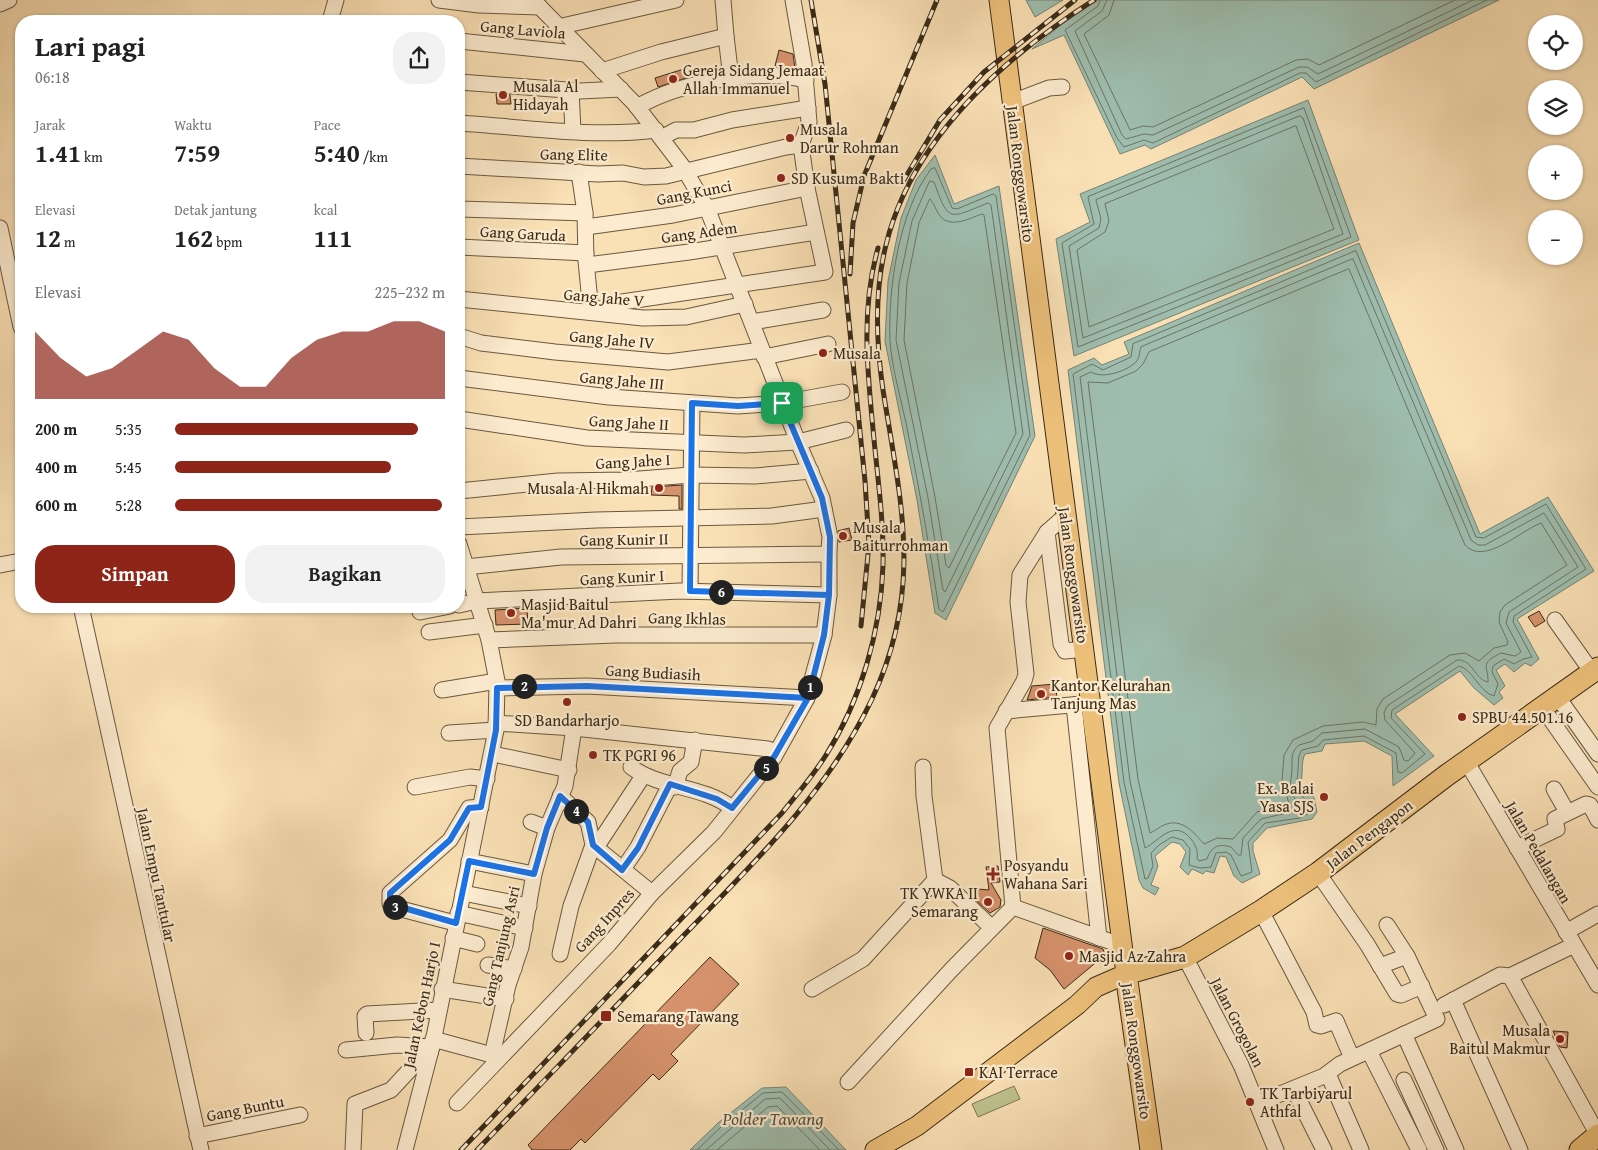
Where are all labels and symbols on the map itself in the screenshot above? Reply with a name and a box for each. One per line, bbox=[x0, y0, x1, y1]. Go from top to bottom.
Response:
street label: Gang Laviola bbox=[479, 13, 567, 45]
place label: Gereja Sidang Jemaat Allah Immanuel bbox=[683, 58, 825, 100]
marker: Gereja Sidang Jemaat Allah Immanuel bbox=[667, 73, 679, 85]
place label: Musala Al Hidayah bbox=[513, 74, 579, 116]
marker: Musala Al Hidayah bbox=[497, 89, 509, 101]
street label: Jalan Ronggowarsito bbox=[1000, 102, 1041, 244]
place label: Musala Darur Rohman bbox=[800, 117, 899, 159]
marker: Musala Darur Rohman bbox=[784, 132, 796, 144]
street label: Gang Elite bbox=[540, 141, 608, 167]
place label: SD Kusuma Bakti bbox=[791, 166, 905, 190]
marker: SD Kusuma Bakti bbox=[775, 172, 787, 184]
street label: Gang Kunci bbox=[654, 173, 734, 211]
street label: Gang Adem bbox=[660, 215, 738, 249]
street label: Gang Garuda bbox=[480, 219, 567, 247]
street label: Gang Jahe V bbox=[563, 282, 646, 313]
street label: Gang Jahe IV bbox=[568, 323, 656, 355]
place label: Musala bbox=[833, 341, 881, 365]
marker: Musala bbox=[817, 347, 829, 359]
street label: Gang Jahe III bbox=[579, 364, 665, 396]
pin bbox=[761, 382, 803, 424]
street label: Gang Jahe II bbox=[588, 408, 670, 436]
street label: Gang Jahe I bbox=[595, 447, 671, 475]
place label: Musala Al Hikmah bbox=[527, 476, 649, 500]
marker: Musala Al Hikmah bbox=[653, 482, 665, 494]
street label: Jalan Ronggowarsito bbox=[1052, 503, 1095, 645]
place label: Musala Baiturrohman bbox=[853, 515, 948, 557]
street label: Gang Kunir II bbox=[579, 526, 669, 552]
marker: Musala Baiturrohman bbox=[837, 530, 849, 542]
street label: Gang Kunir I bbox=[579, 563, 665, 591]
pin: 6 bbox=[708, 580, 734, 604]
place label: Masjid Baitul Ma'mur Ad Dahri bbox=[521, 592, 637, 634]
street label: Gang Ikhlas bbox=[648, 605, 726, 631]
marker: Masjid Baitul Ma'mur Ad Dahri bbox=[505, 607, 517, 619]
street label: Gang Budiasih bbox=[605, 658, 701, 686]
place label: Kantor Kelurahan Tanjung Mas bbox=[1051, 673, 1171, 715]
pin: 2 bbox=[512, 674, 536, 698]
pin: 1 bbox=[798, 674, 822, 700]
marker: Kantor Kelurahan Tanjung Mas bbox=[1035, 688, 1047, 700]
marker: SD Bandarharjo bbox=[561, 696, 573, 708]
place label: SPBU 44.501.16 bbox=[1472, 705, 1574, 729]
place label: SD Bandarharjo bbox=[515, 708, 619, 732]
marker: SPBU 44.501.16 bbox=[1456, 711, 1468, 723]
place label: TK PGRI 96 bbox=[603, 743, 676, 767]
marker: TK PGRI 96 bbox=[587, 749, 599, 761]
pin: 5 bbox=[754, 756, 778, 780]
place label: Ex. Balai Yasa SJS bbox=[1257, 776, 1315, 818]
marker: Ex. Balai Yasa SJS bbox=[1318, 791, 1330, 803]
street label: Jalan Pengapon bbox=[1319, 793, 1418, 876]
street label: Jalan Pedalangan bbox=[1499, 795, 1578, 908]
pin: 4 bbox=[564, 798, 588, 824]
street label: Jalan Empu Tantular bbox=[131, 804, 183, 945]
place label: Posyandu Wahana Sari bbox=[1004, 853, 1088, 895]
marker: Posyandu Wahana Sari bbox=[986, 867, 1000, 881]
place label: TK YWKA II Semarang bbox=[900, 881, 978, 923]
street label: Gang Inpres bbox=[568, 882, 640, 958]
street label: Gang Tanjung Asri bbox=[474, 883, 526, 1009]
pin: 3 bbox=[382, 894, 408, 920]
marker: TK YWKA II Semarang bbox=[982, 896, 994, 908]
street label: Jalan Kebon Harjo I bbox=[395, 939, 446, 1072]
place label: Masjid Az Zahra bbox=[1079, 944, 1187, 968]
marker: Masjid Az Zahra bbox=[1063, 950, 1075, 962]
street label: Jalan Grogolan bbox=[1204, 971, 1271, 1071]
street label: Jalan Ronggowarsito bbox=[1115, 979, 1158, 1121]
place label: Semarang Tawang bbox=[617, 1004, 739, 1028]
marker: Semarang Tawang bbox=[599, 1009, 613, 1023]
place label: Musala Baitul Makmur bbox=[1449, 1018, 1550, 1060]
marker: Musala Baitul Makmur bbox=[1554, 1033, 1566, 1045]
place label: KAI Terrace bbox=[979, 1060, 1058, 1084]
marker: KAI Terrace bbox=[963, 1066, 975, 1078]
place label: TK Tarbiyarul Athfal bbox=[1260, 1081, 1353, 1123]
street label: Gang Buntu bbox=[204, 1089, 286, 1127]
marker: TK Tarbiyarul Athfal bbox=[1244, 1096, 1256, 1108]
water label: Polder Tawang bbox=[721, 1105, 824, 1132]

